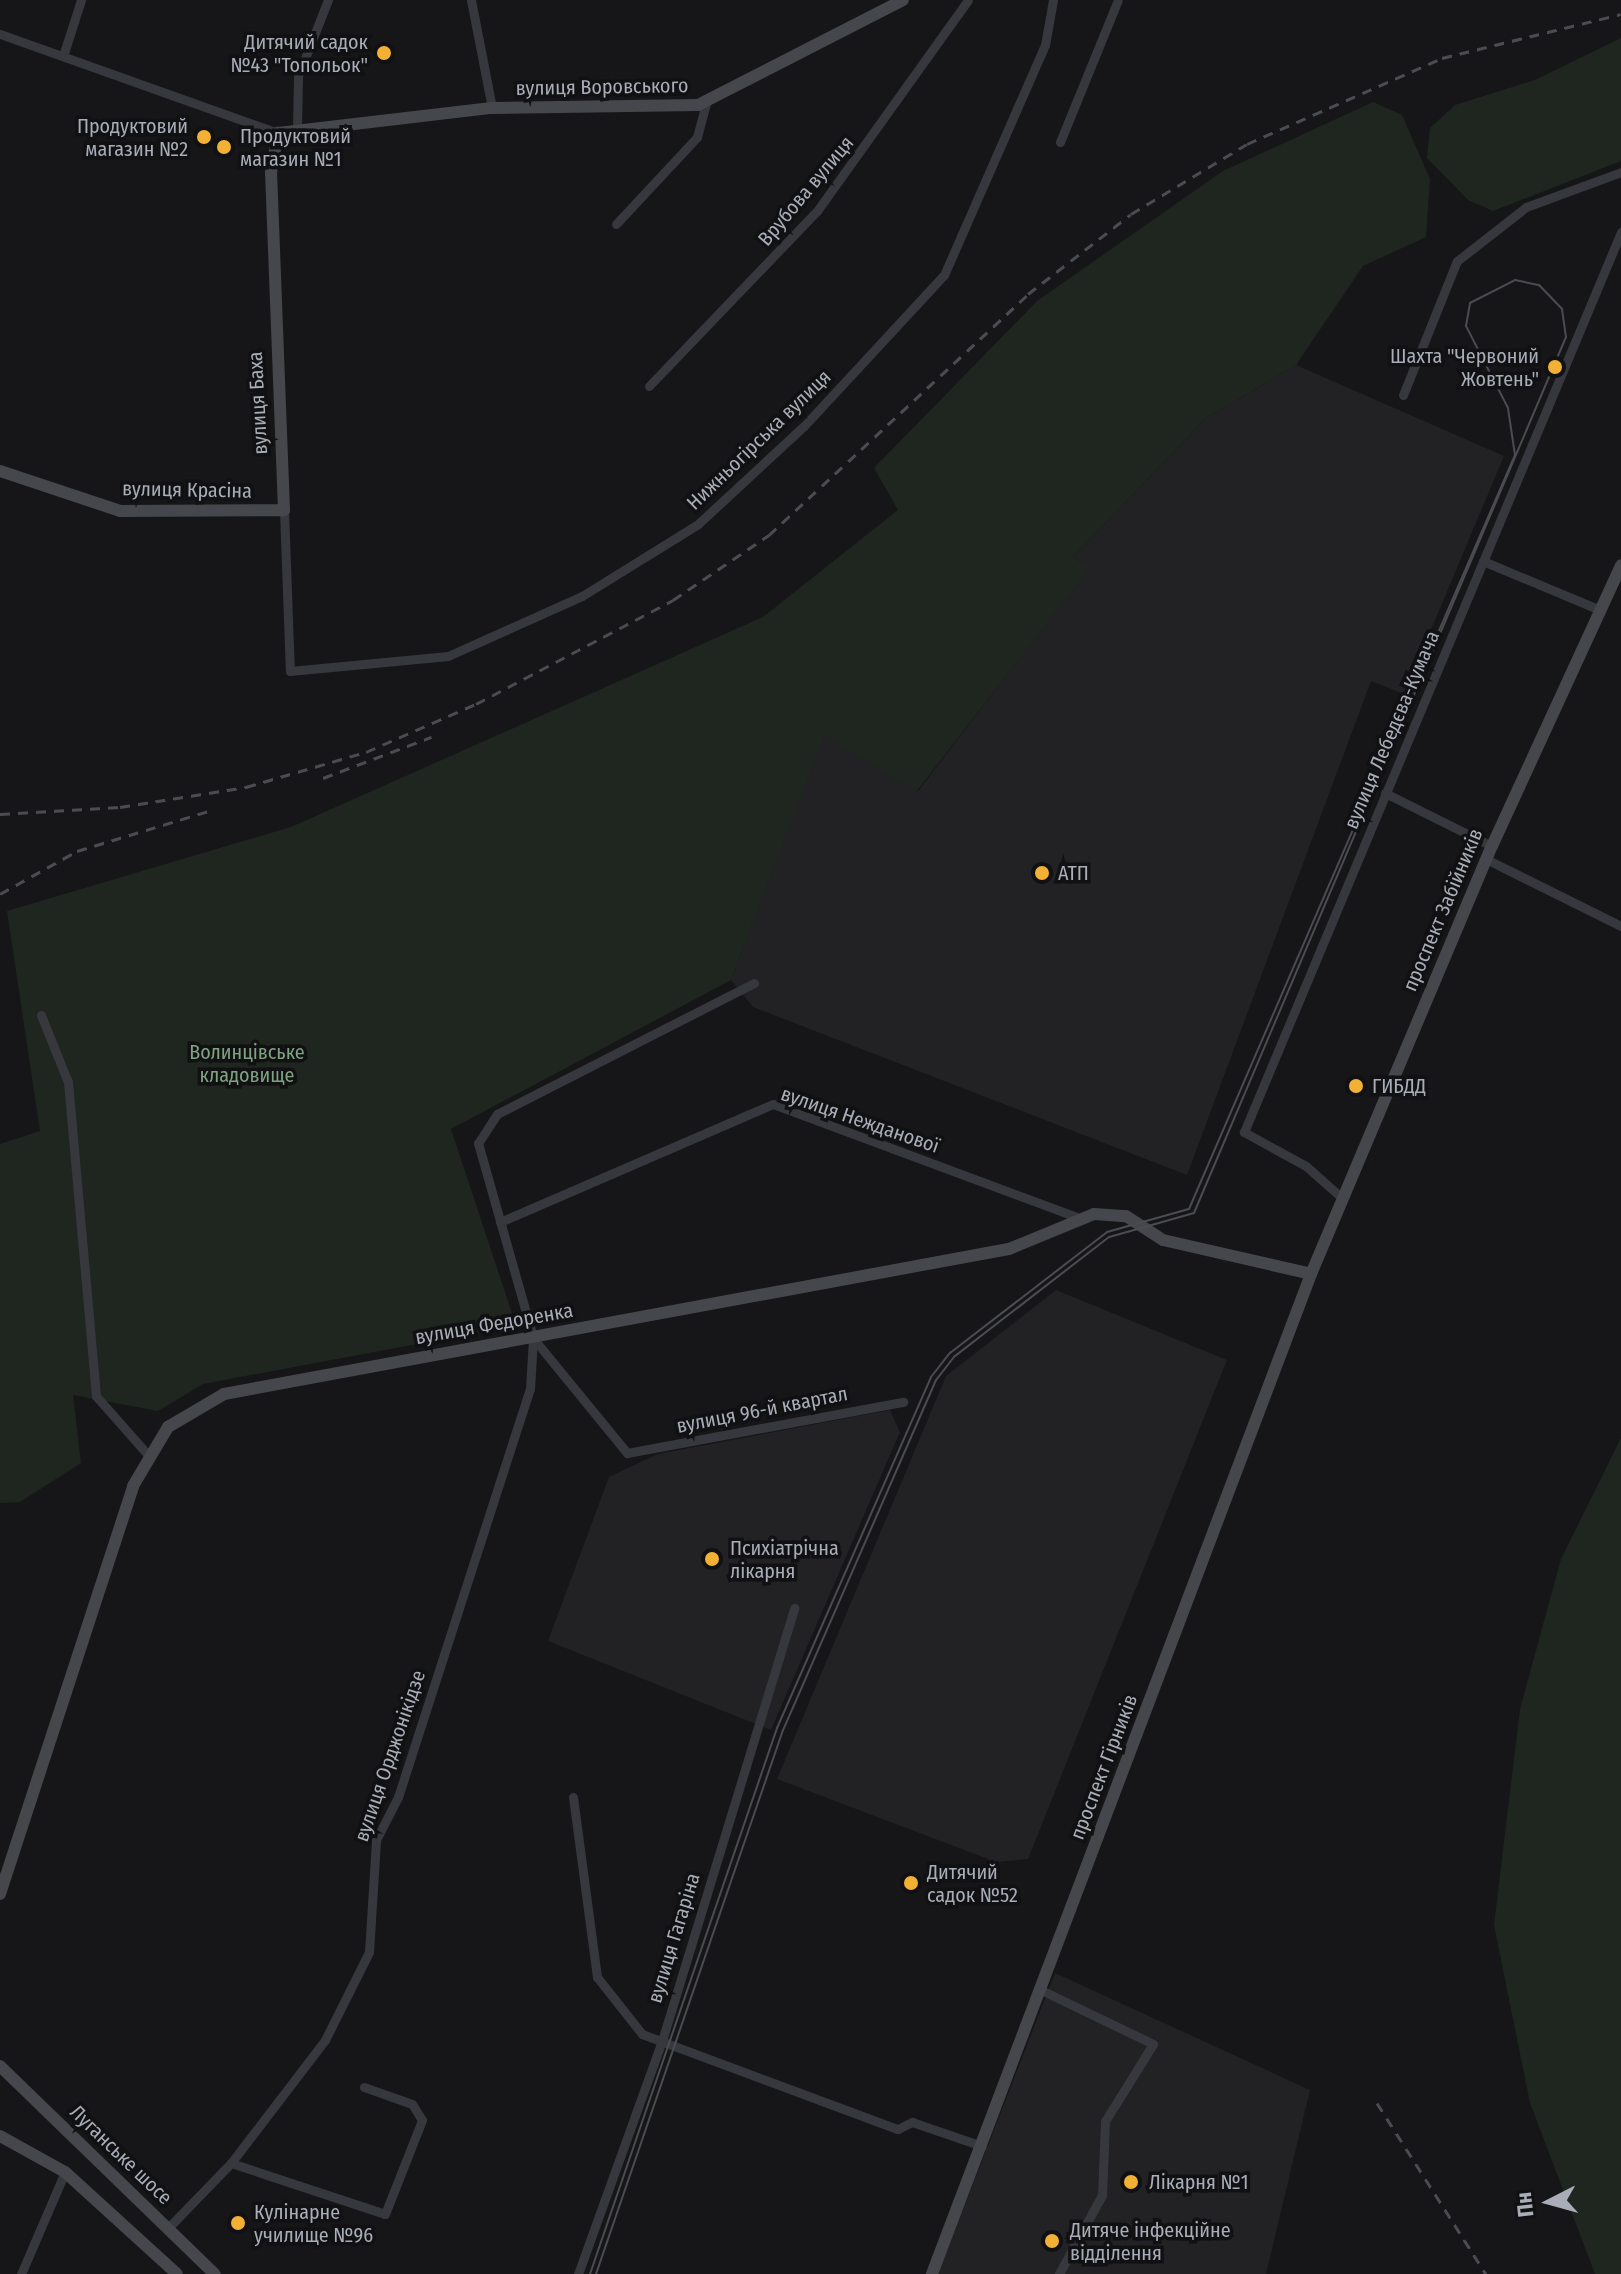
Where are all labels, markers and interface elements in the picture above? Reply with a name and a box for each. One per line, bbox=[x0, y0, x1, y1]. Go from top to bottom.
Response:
place label: Дитячий садок №43 "Топольок" bbox=[230, 30, 368, 77]
marker: Дитячий садок №43 "Топольок" bbox=[375, 44, 393, 62]
street label: вулиця Воровського bbox=[516, 73, 688, 101]
place label: Продуктовий магазин №2 bbox=[77, 114, 188, 161]
place label: Продуктовий магазин №1 bbox=[240, 124, 351, 171]
marker: Продуктовий магазин №2 bbox=[195, 128, 213, 146]
street label: Врубова вулиця bbox=[753, 131, 859, 251]
marker: Продуктовий магазин №1 bbox=[215, 138, 233, 156]
place label: Шахта "Червоний Жовтень" bbox=[1390, 344, 1539, 391]
street label: вулиця Баха bbox=[243, 351, 273, 455]
marker: Шахта "Червоний Жовтень" bbox=[1546, 358, 1564, 376]
street label: Нижньогірська вулиця bbox=[682, 365, 836, 515]
street label: вулиця Красіна bbox=[122, 477, 252, 503]
street label: вулиця Лебедєва-Кумача bbox=[1339, 627, 1445, 833]
street label: проспект Забійників bbox=[1398, 825, 1488, 995]
place label: АТП bbox=[1058, 861, 1089, 885]
marker: АТП bbox=[1033, 864, 1051, 882]
park label: Волинцівське кладовище bbox=[189, 1040, 305, 1087]
place label: ГИБДД bbox=[1372, 1074, 1426, 1098]
marker: ГИБДД bbox=[1347, 1077, 1365, 1095]
street label: вулиця Нежданової bbox=[778, 1082, 942, 1158]
street label: вулиця Федоренка bbox=[413, 1298, 575, 1350]
street label: вулиця 96-й квартал bbox=[674, 1382, 850, 1438]
place label: Психіатрічна лікарня bbox=[730, 1536, 839, 1583]
marker: Психіатрічна лікарня bbox=[701, 1548, 723, 1570]
street label: вулиця Орджонікідзе bbox=[349, 1667, 431, 1845]
street label: проспект Гірників bbox=[1065, 1691, 1143, 1843]
place label: Дитячий садок №52 bbox=[927, 1860, 1018, 1907]
street label: вулиця Гагаріна bbox=[643, 1870, 705, 2006]
marker: Дитячий садок №52 bbox=[902, 1874, 920, 1892]
street label: Луганське шосе bbox=[65, 2100, 177, 2210]
north arrow bbox=[1509, 2162, 1589, 2242]
place label: Лікарня №1 bbox=[1149, 2170, 1249, 2194]
marker: Лікарня №1 bbox=[1120, 2171, 1142, 2193]
text: Пн bbox=[1510, 2191, 1539, 2218]
place label: Кулінарне училище №96 bbox=[254, 2200, 373, 2247]
marker: Кулінарне училище №96 bbox=[229, 2214, 247, 2232]
place label: Дитяче інфекційне відділення bbox=[1070, 2218, 1231, 2265]
marker: Дитяче інфекційне відділення bbox=[1041, 2230, 1063, 2252]

